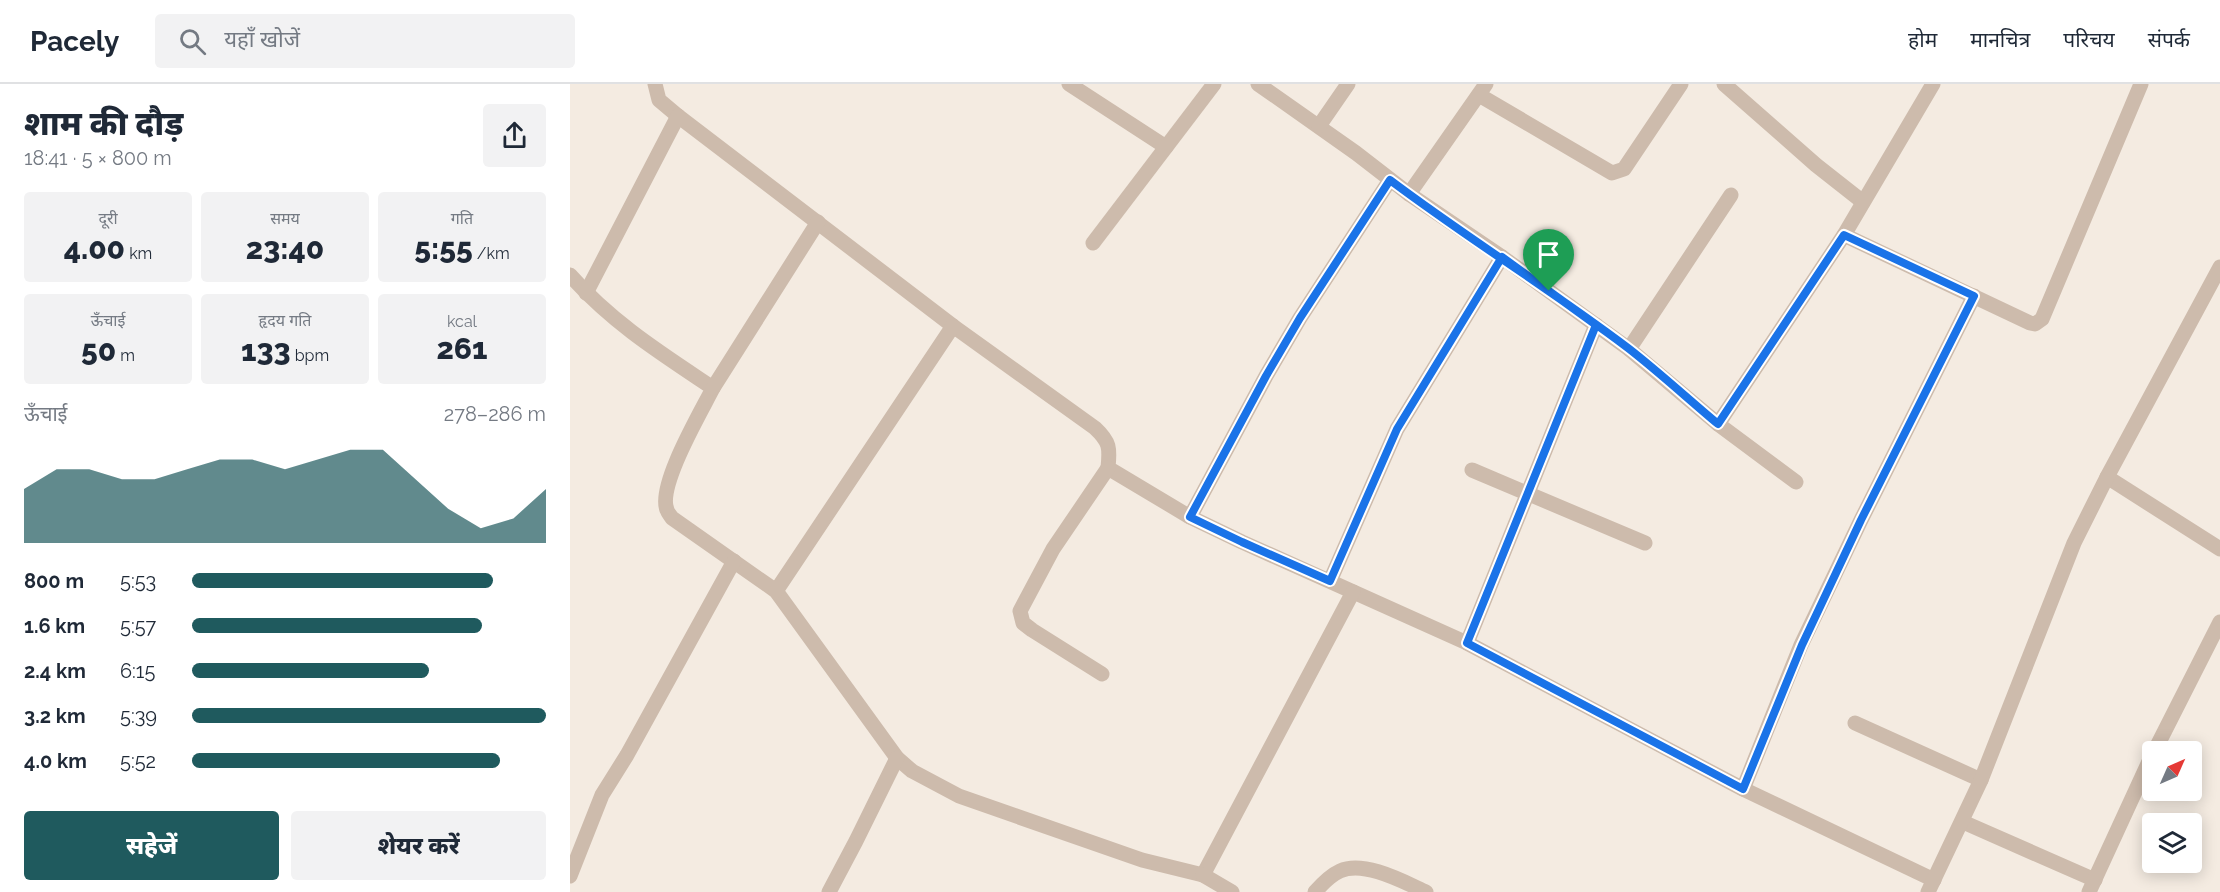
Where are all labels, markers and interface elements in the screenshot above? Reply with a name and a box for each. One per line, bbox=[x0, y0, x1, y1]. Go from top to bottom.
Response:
search box bbox=[155, 14, 575, 68]
text: Pacely bbox=[30, 25, 119, 58]
icon: search bbox=[176, 25, 209, 58]
text: यहाँ खोजें bbox=[224, 26, 300, 52]
text: होम bbox=[1908, 27, 1937, 52]
text: मानचित्र bbox=[1970, 27, 2030, 52]
text: परिचय bbox=[2063, 27, 2115, 52]
text: संपर्क bbox=[2148, 27, 2190, 52]
text: शाम की दौड़ bbox=[24, 104, 183, 143]
button: share bbox=[483, 104, 546, 167]
text: 18:41 · 5 × 800 m bbox=[24, 146, 172, 170]
text: दूरी bbox=[98, 209, 118, 228]
text: समय bbox=[270, 209, 300, 228]
text: गति bbox=[451, 209, 473, 228]
pin bbox=[1523, 229, 1574, 291]
text: 4.00 bbox=[64, 231, 125, 266]
text: 23:40 bbox=[246, 231, 324, 266]
text: 5:55 bbox=[414, 231, 473, 266]
icon: arrive bbox=[1532, 238, 1565, 271]
text: km bbox=[125, 244, 152, 263]
text: /km bbox=[473, 244, 510, 263]
text: ऊँचाई bbox=[91, 311, 125, 330]
text: हृदय गति bbox=[259, 311, 311, 330]
text: kcal bbox=[447, 312, 477, 331]
text: 261 bbox=[436, 331, 488, 366]
text: 50 bbox=[81, 333, 116, 368]
text: 133 bbox=[241, 333, 291, 368]
text: m bbox=[116, 346, 135, 365]
text: bpm bbox=[291, 346, 329, 365]
text: ऊँचाई bbox=[24, 402, 67, 426]
text: 278–286 m bbox=[444, 402, 546, 426]
text: 800 m bbox=[24, 569, 84, 593]
text: 5:53 bbox=[120, 569, 156, 593]
text: 1.6 km bbox=[24, 614, 85, 638]
text: 5:57 bbox=[120, 614, 156, 638]
text: 2.4 km bbox=[24, 659, 86, 683]
text: 6:15 bbox=[120, 659, 155, 683]
text: 3.2 km bbox=[24, 704, 86, 728]
text: 5:39 bbox=[120, 704, 157, 728]
north arrow bbox=[2142, 741, 2202, 801]
map controls bbox=[2142, 741, 2202, 873]
text: 4.0 km bbox=[24, 749, 87, 773]
text: 5:52 bbox=[120, 749, 156, 773]
button: सहेजें bbox=[24, 811, 279, 880]
button: शेयर करें bbox=[291, 811, 546, 880]
button: layers bbox=[2142, 813, 2202, 873]

